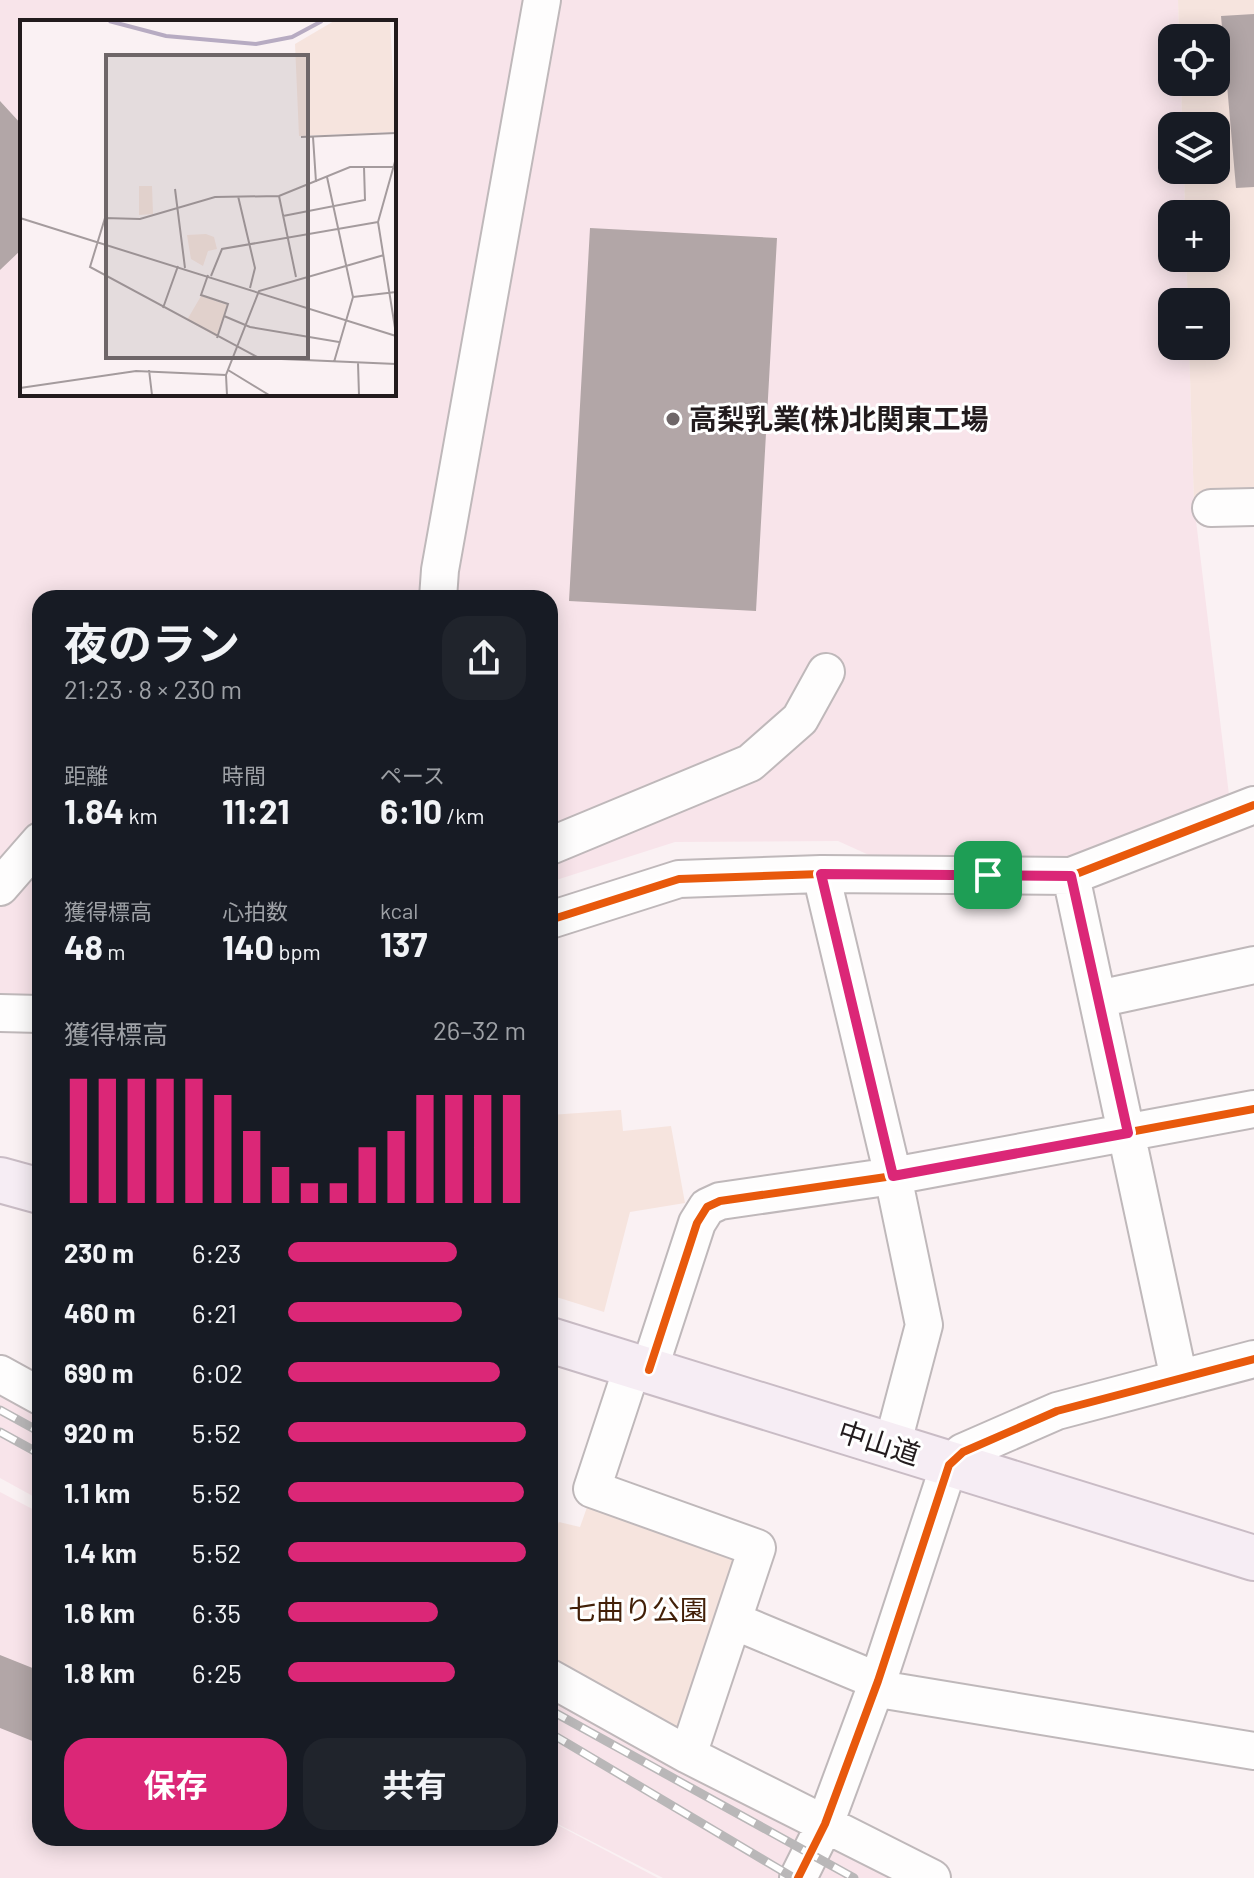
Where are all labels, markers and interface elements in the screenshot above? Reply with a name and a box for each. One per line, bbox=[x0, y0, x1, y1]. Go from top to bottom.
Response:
inset map bbox=[20, 20, 396, 396]
map controls bbox=[1158, 24, 1230, 360]
button: locate bbox=[1158, 24, 1230, 96]
button: layers bbox=[1158, 112, 1230, 184]
button: + bbox=[1158, 200, 1230, 272]
button: − bbox=[1158, 288, 1230, 360]
place label: 高梨乳業(株)北関東工場 bbox=[689, 401, 988, 435]
marker: 高梨乳業(株)北関東工場 bbox=[664, 410, 682, 428]
text: 夜のラン bbox=[64, 616, 240, 669]
button: share bbox=[442, 616, 526, 700]
text: 21:23 · 8 × 230 m bbox=[64, 673, 242, 704]
text: 距離 bbox=[64, 762, 108, 788]
text: 時間 bbox=[222, 762, 266, 788]
text: ペース bbox=[380, 762, 445, 788]
text: 1.84 bbox=[64, 790, 124, 831]
text: 11:21 bbox=[222, 790, 290, 831]
text: 6:10 bbox=[380, 790, 442, 831]
text: km bbox=[124, 802, 158, 828]
text: /km bbox=[442, 802, 484, 828]
pin bbox=[954, 841, 1022, 909]
icon: arrive bbox=[966, 853, 1010, 897]
text: kcal bbox=[380, 897, 418, 923]
text: 獲得標高 bbox=[64, 898, 152, 924]
text: 心拍数 bbox=[222, 898, 288, 924]
text: 137 bbox=[380, 923, 427, 964]
text: 48 bbox=[64, 926, 103, 967]
text: 140 bbox=[222, 926, 274, 967]
text: m bbox=[103, 938, 126, 964]
text: bpm bbox=[274, 938, 321, 964]
text: 26–32 m bbox=[433, 1014, 526, 1045]
text: 獲得標高 bbox=[64, 1018, 168, 1049]
text: 230 m bbox=[64, 1237, 134, 1268]
text: 6:23 bbox=[192, 1237, 241, 1268]
text: 460 m bbox=[64, 1297, 135, 1328]
text: 6:21 bbox=[192, 1297, 237, 1328]
text: 690 m bbox=[64, 1357, 134, 1388]
text: 6:02 bbox=[192, 1357, 243, 1388]
street label: 中山道 bbox=[834, 1413, 925, 1471]
text: 920 m bbox=[64, 1417, 134, 1448]
text: 5:52 bbox=[192, 1417, 241, 1448]
text: 1.1 km bbox=[64, 1477, 130, 1508]
text: 5:52 bbox=[192, 1477, 241, 1508]
text: 1.4 km bbox=[64, 1537, 137, 1568]
text: 5:52 bbox=[192, 1537, 241, 1568]
park label: 七曲り公園 bbox=[568, 1592, 708, 1626]
text: 1.6 km bbox=[64, 1597, 135, 1628]
text: 6:35 bbox=[192, 1597, 241, 1628]
text: 1.8 km bbox=[64, 1657, 135, 1688]
text: 6:25 bbox=[192, 1657, 242, 1688]
button: 保存 bbox=[64, 1738, 287, 1830]
button: 共有 bbox=[303, 1738, 526, 1830]

